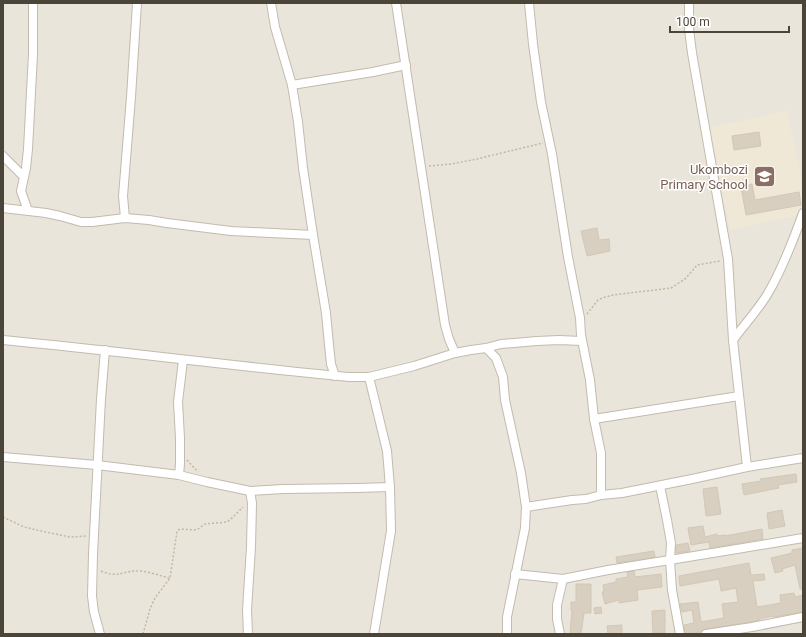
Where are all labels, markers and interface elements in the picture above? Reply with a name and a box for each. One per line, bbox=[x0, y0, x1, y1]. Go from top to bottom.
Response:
scale bar bbox=[670, 8, 789, 34]
text: 100 m bbox=[676, 15, 710, 29]
place label: Ukombozi Primary School bbox=[660, 162, 748, 192]
school or university icon: Ukombozi Primary School bbox=[751, 163, 777, 189]

